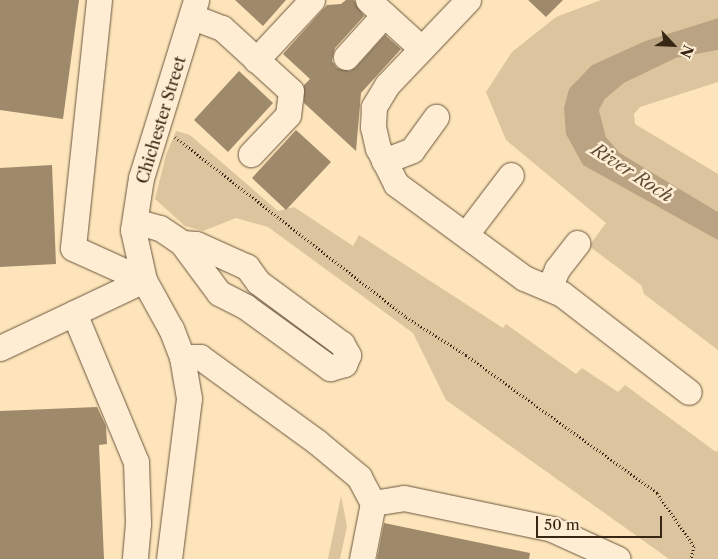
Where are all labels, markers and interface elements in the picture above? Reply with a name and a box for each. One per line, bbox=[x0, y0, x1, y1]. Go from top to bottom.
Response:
north arrow bbox=[648, 20, 698, 70]
text: N bbox=[676, 42, 697, 61]
street label: Chichester Street bbox=[132, 54, 190, 186]
water label: River Roch bbox=[587, 139, 677, 207]
scale bar bbox=[538, 506, 664, 538]
text: 50 m bbox=[544, 515, 580, 534]

